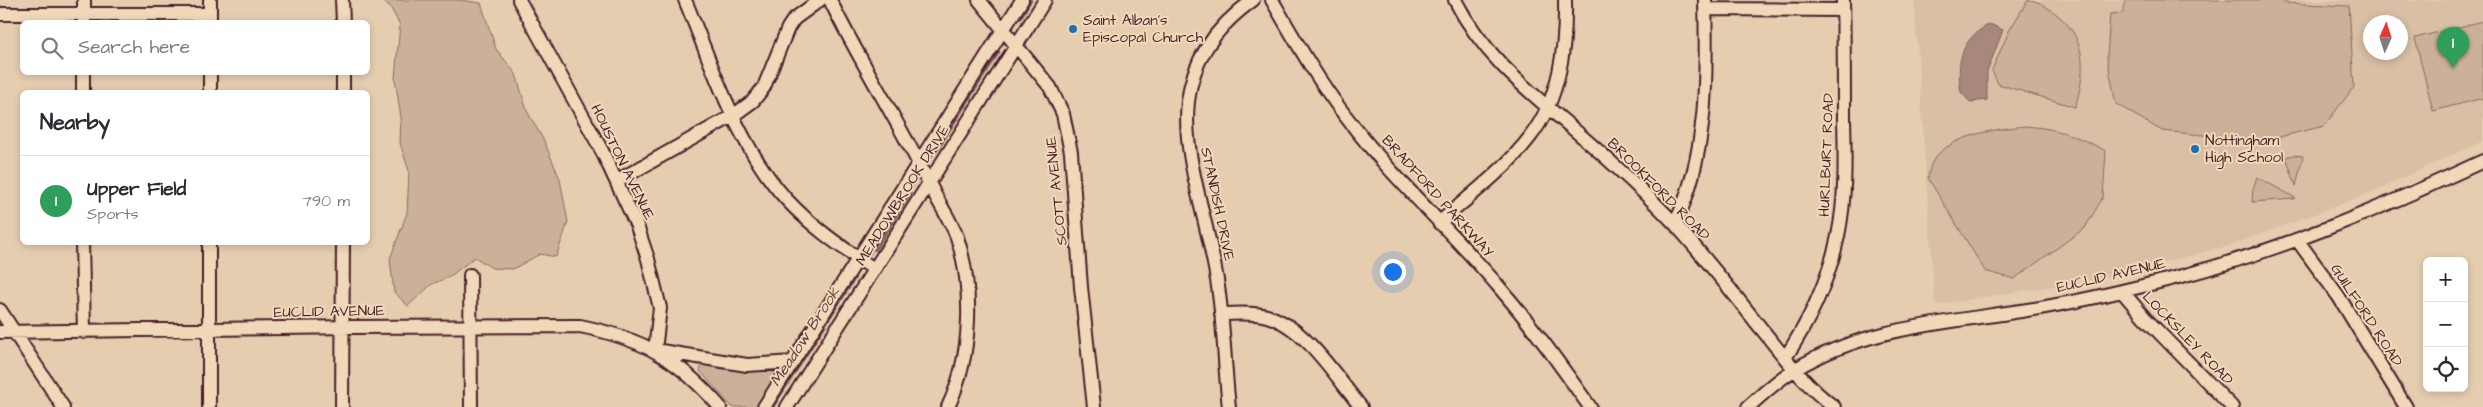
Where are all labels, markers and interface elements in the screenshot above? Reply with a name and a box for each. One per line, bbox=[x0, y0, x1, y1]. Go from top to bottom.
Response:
place label: Saint Alban's Episcopal Church bbox=[1083, 10, 1204, 48]
north arrow bbox=[2363, 15, 2408, 60]
search box bbox=[20, 20, 370, 75]
marker: Saint Alban's Episcopal Church bbox=[1067, 23, 1079, 35]
pin: 1 bbox=[2437, 27, 2469, 68]
icon: search bbox=[38, 34, 66, 62]
text: Search here bbox=[78, 34, 190, 61]
street label: HURLBURT ROAD bbox=[1814, 93, 1839, 217]
street label: HOUSTON AVENUE bbox=[585, 101, 660, 224]
text: Nearby bbox=[40, 108, 110, 137]
street label: MEADOWBROOK DRIVE bbox=[851, 121, 954, 270]
place label: Nottingham High School bbox=[2205, 130, 2283, 169]
street label: BRADFORD PARKWAY bbox=[1377, 131, 1498, 262]
street label: BROOKFORD ROAD bbox=[1603, 133, 1715, 246]
street label: SCOTT AVENUE bbox=[1040, 135, 1073, 247]
marker: Nottingham High School bbox=[2189, 143, 2201, 155]
street label: STANDISH DRIVE bbox=[1195, 145, 1240, 263]
text: Upper Field bbox=[87, 176, 186, 203]
text: 1 bbox=[55, 190, 57, 212]
text: 790 m bbox=[302, 190, 350, 212]
text: Sports bbox=[87, 203, 139, 225]
street label: EUCLID AVENUE bbox=[2055, 253, 2168, 298]
map controls bbox=[2423, 257, 2468, 392]
button: + bbox=[2423, 257, 2468, 302]
your location bbox=[1380, 259, 1406, 285]
street label: GUILFORD ROAD bbox=[2326, 260, 2408, 371]
water label: Meadow Brook bbox=[764, 282, 846, 391]
street label: LOCKSLEY ROAD bbox=[2137, 287, 2238, 390]
street label: EUCLID AVENUE bbox=[273, 300, 385, 323]
button: − bbox=[2423, 302, 2468, 347]
button: locate bbox=[2423, 347, 2468, 392]

